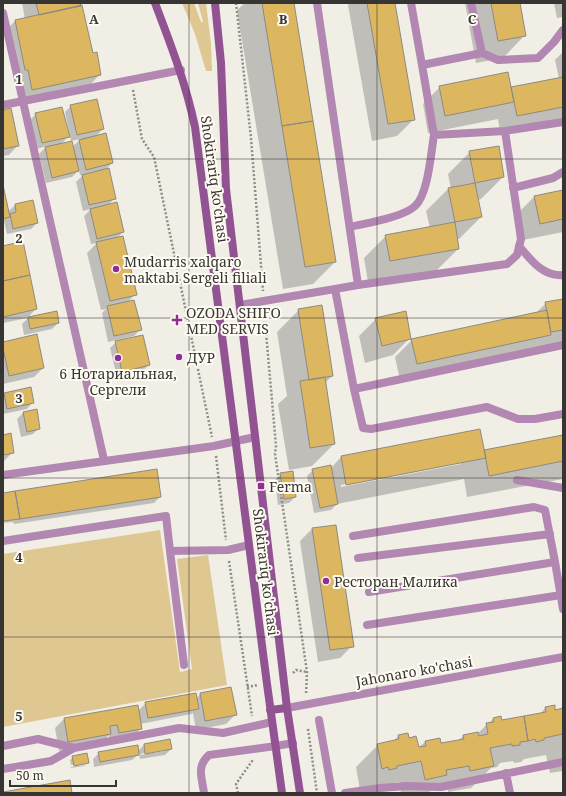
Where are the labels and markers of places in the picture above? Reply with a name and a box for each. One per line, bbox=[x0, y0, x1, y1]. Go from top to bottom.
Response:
place label: Mudarris xalqaro maktabi Sergeli filiali bbox=[124, 252, 267, 287]
marker: Mudarris xalqaro maktabi Sergeli filiali bbox=[111, 264, 121, 274]
place label: OZODA SHIFO MED SERVIS bbox=[186, 303, 281, 338]
marker: OZODA SHIFO MED SERVIS bbox=[171, 314, 183, 326]
place label: ДУР bbox=[187, 348, 215, 367]
marker: ДУР bbox=[174, 352, 184, 362]
marker: 6 Нотариальная, Сергели bbox=[113, 353, 123, 363]
place label: 6 Нотариальная, Сергели bbox=[59, 364, 177, 399]
place label: Ferma bbox=[269, 477, 312, 496]
marker: Ferma bbox=[256, 481, 266, 491]
place label: Ресторан Малика bbox=[334, 572, 458, 591]
marker: Ресторан Малика bbox=[321, 576, 331, 586]

